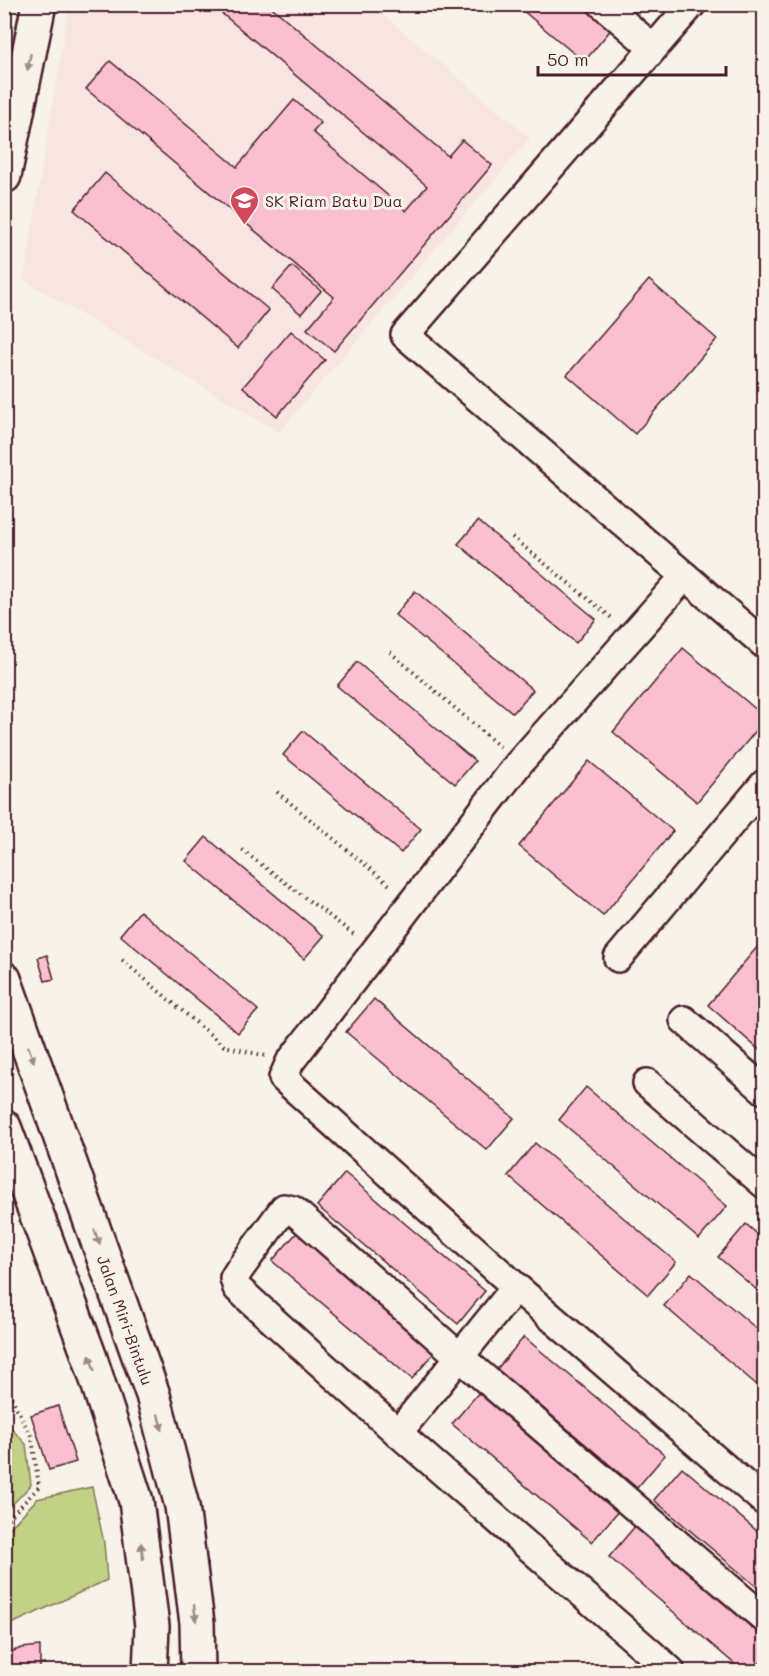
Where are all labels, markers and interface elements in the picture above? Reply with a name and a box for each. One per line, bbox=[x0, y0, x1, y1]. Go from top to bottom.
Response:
scale bar bbox=[538, 39, 726, 77]
text: 50 m bbox=[547, 47, 589, 71]
one-way arrow bbox=[24, 53, 33, 72]
school or university icon: SK Riam Batu Dua bbox=[228, 184, 260, 226]
place label: SK Riam Batu Dua bbox=[265, 190, 402, 211]
one-way arrow bbox=[27, 1045, 37, 1063]
one-way arrow bbox=[92, 1228, 102, 1246]
street label: Jalan Miri-Bintulu bbox=[93, 1252, 159, 1388]
one-way arrow bbox=[87, 1354, 96, 1372]
one-way arrow bbox=[156, 1413, 165, 1431]
one-way arrow bbox=[138, 1541, 147, 1560]
one-way arrow bbox=[191, 1604, 200, 1623]

